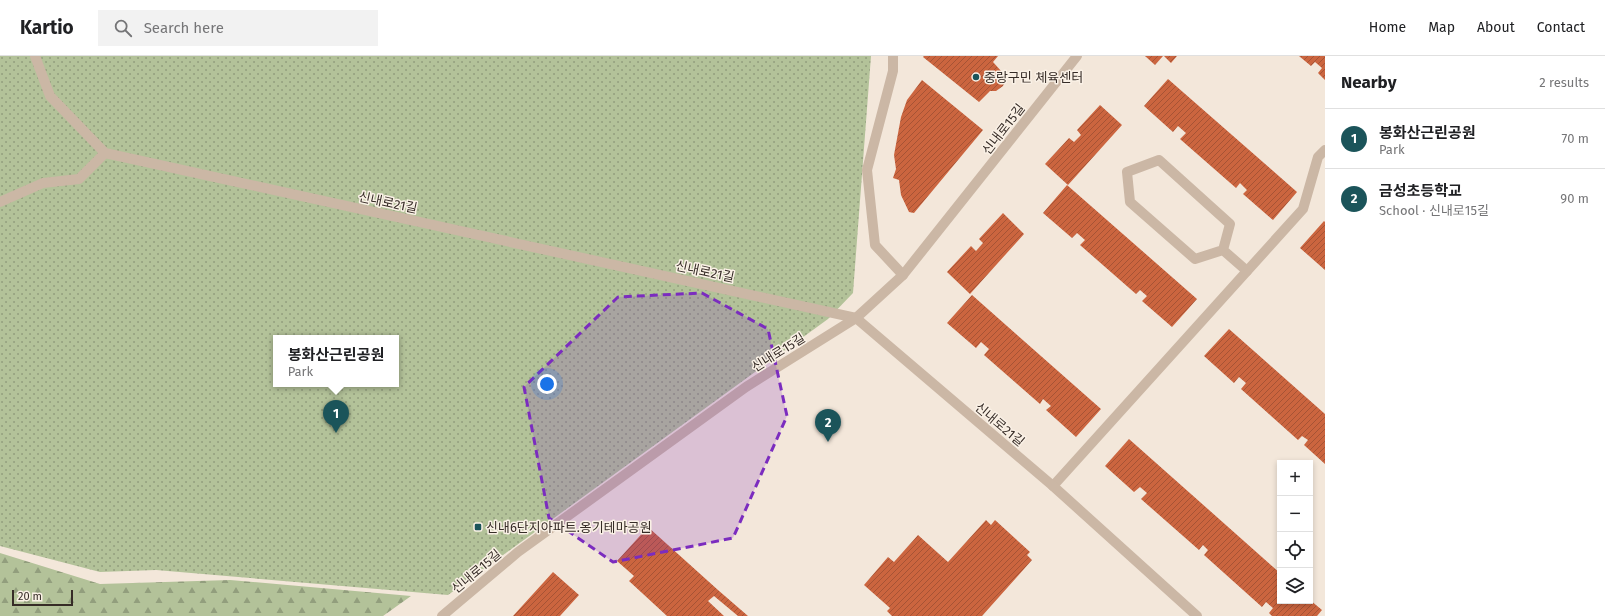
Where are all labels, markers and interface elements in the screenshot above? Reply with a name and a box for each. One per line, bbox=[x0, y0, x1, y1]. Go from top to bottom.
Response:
search box bbox=[98, 10, 378, 46]
text: Kartio bbox=[20, 16, 74, 39]
icon: search bbox=[112, 17, 134, 39]
text: Search here bbox=[144, 19, 224, 37]
text: Home bbox=[1369, 19, 1406, 36]
text: Map bbox=[1428, 19, 1455, 36]
text: About bbox=[1477, 19, 1515, 36]
text: Contact bbox=[1537, 19, 1585, 36]
place label: 중랑구민 체육센터 bbox=[984, 70, 1083, 85]
marker: 중랑구민 체육센터 bbox=[971, 72, 981, 82]
text: Nearby bbox=[1341, 72, 1396, 93]
text: 2 results bbox=[1539, 75, 1589, 90]
street label: 신내로15길 bbox=[979, 101, 1028, 158]
text: 봉화산근린공원 bbox=[1379, 124, 1476, 142]
text: 1 bbox=[1351, 131, 1357, 146]
text: 70 m bbox=[1562, 131, 1589, 146]
text: Park bbox=[1379, 142, 1405, 157]
text: 금성초등학교 bbox=[1379, 182, 1462, 200]
street label: 신내로21길 bbox=[357, 189, 419, 216]
text: 2 bbox=[1351, 191, 1357, 206]
text: 90 m bbox=[1560, 191, 1589, 206]
text: School · 신내로15길 bbox=[1379, 203, 1489, 218]
street label: 신내로21길 bbox=[674, 258, 736, 285]
street label: 신내로15길 bbox=[749, 330, 808, 375]
popup bbox=[273, 335, 399, 387]
text: 봉화산근린공원 bbox=[288, 346, 384, 364]
text: Park bbox=[288, 364, 313, 379]
your location bbox=[537, 374, 557, 394]
street label: 신내로21길 bbox=[972, 399, 1027, 449]
pin: 1 bbox=[323, 400, 349, 433]
pin: 2 bbox=[815, 409, 841, 442]
map controls bbox=[1277, 460, 1313, 604]
button: + bbox=[1277, 460, 1313, 496]
button: − bbox=[1277, 496, 1313, 532]
place label: 신내6단지아파트.옹기테마공원 bbox=[486, 520, 652, 535]
marker: 신내6단지아파트.옹기테마공원 bbox=[473, 522, 483, 532]
button: locate bbox=[1277, 532, 1313, 568]
street label: 신내로15길 bbox=[449, 546, 504, 596]
button: layers bbox=[1277, 568, 1313, 604]
scale bar bbox=[12, 588, 73, 607]
text: 20 m bbox=[18, 590, 42, 603]

